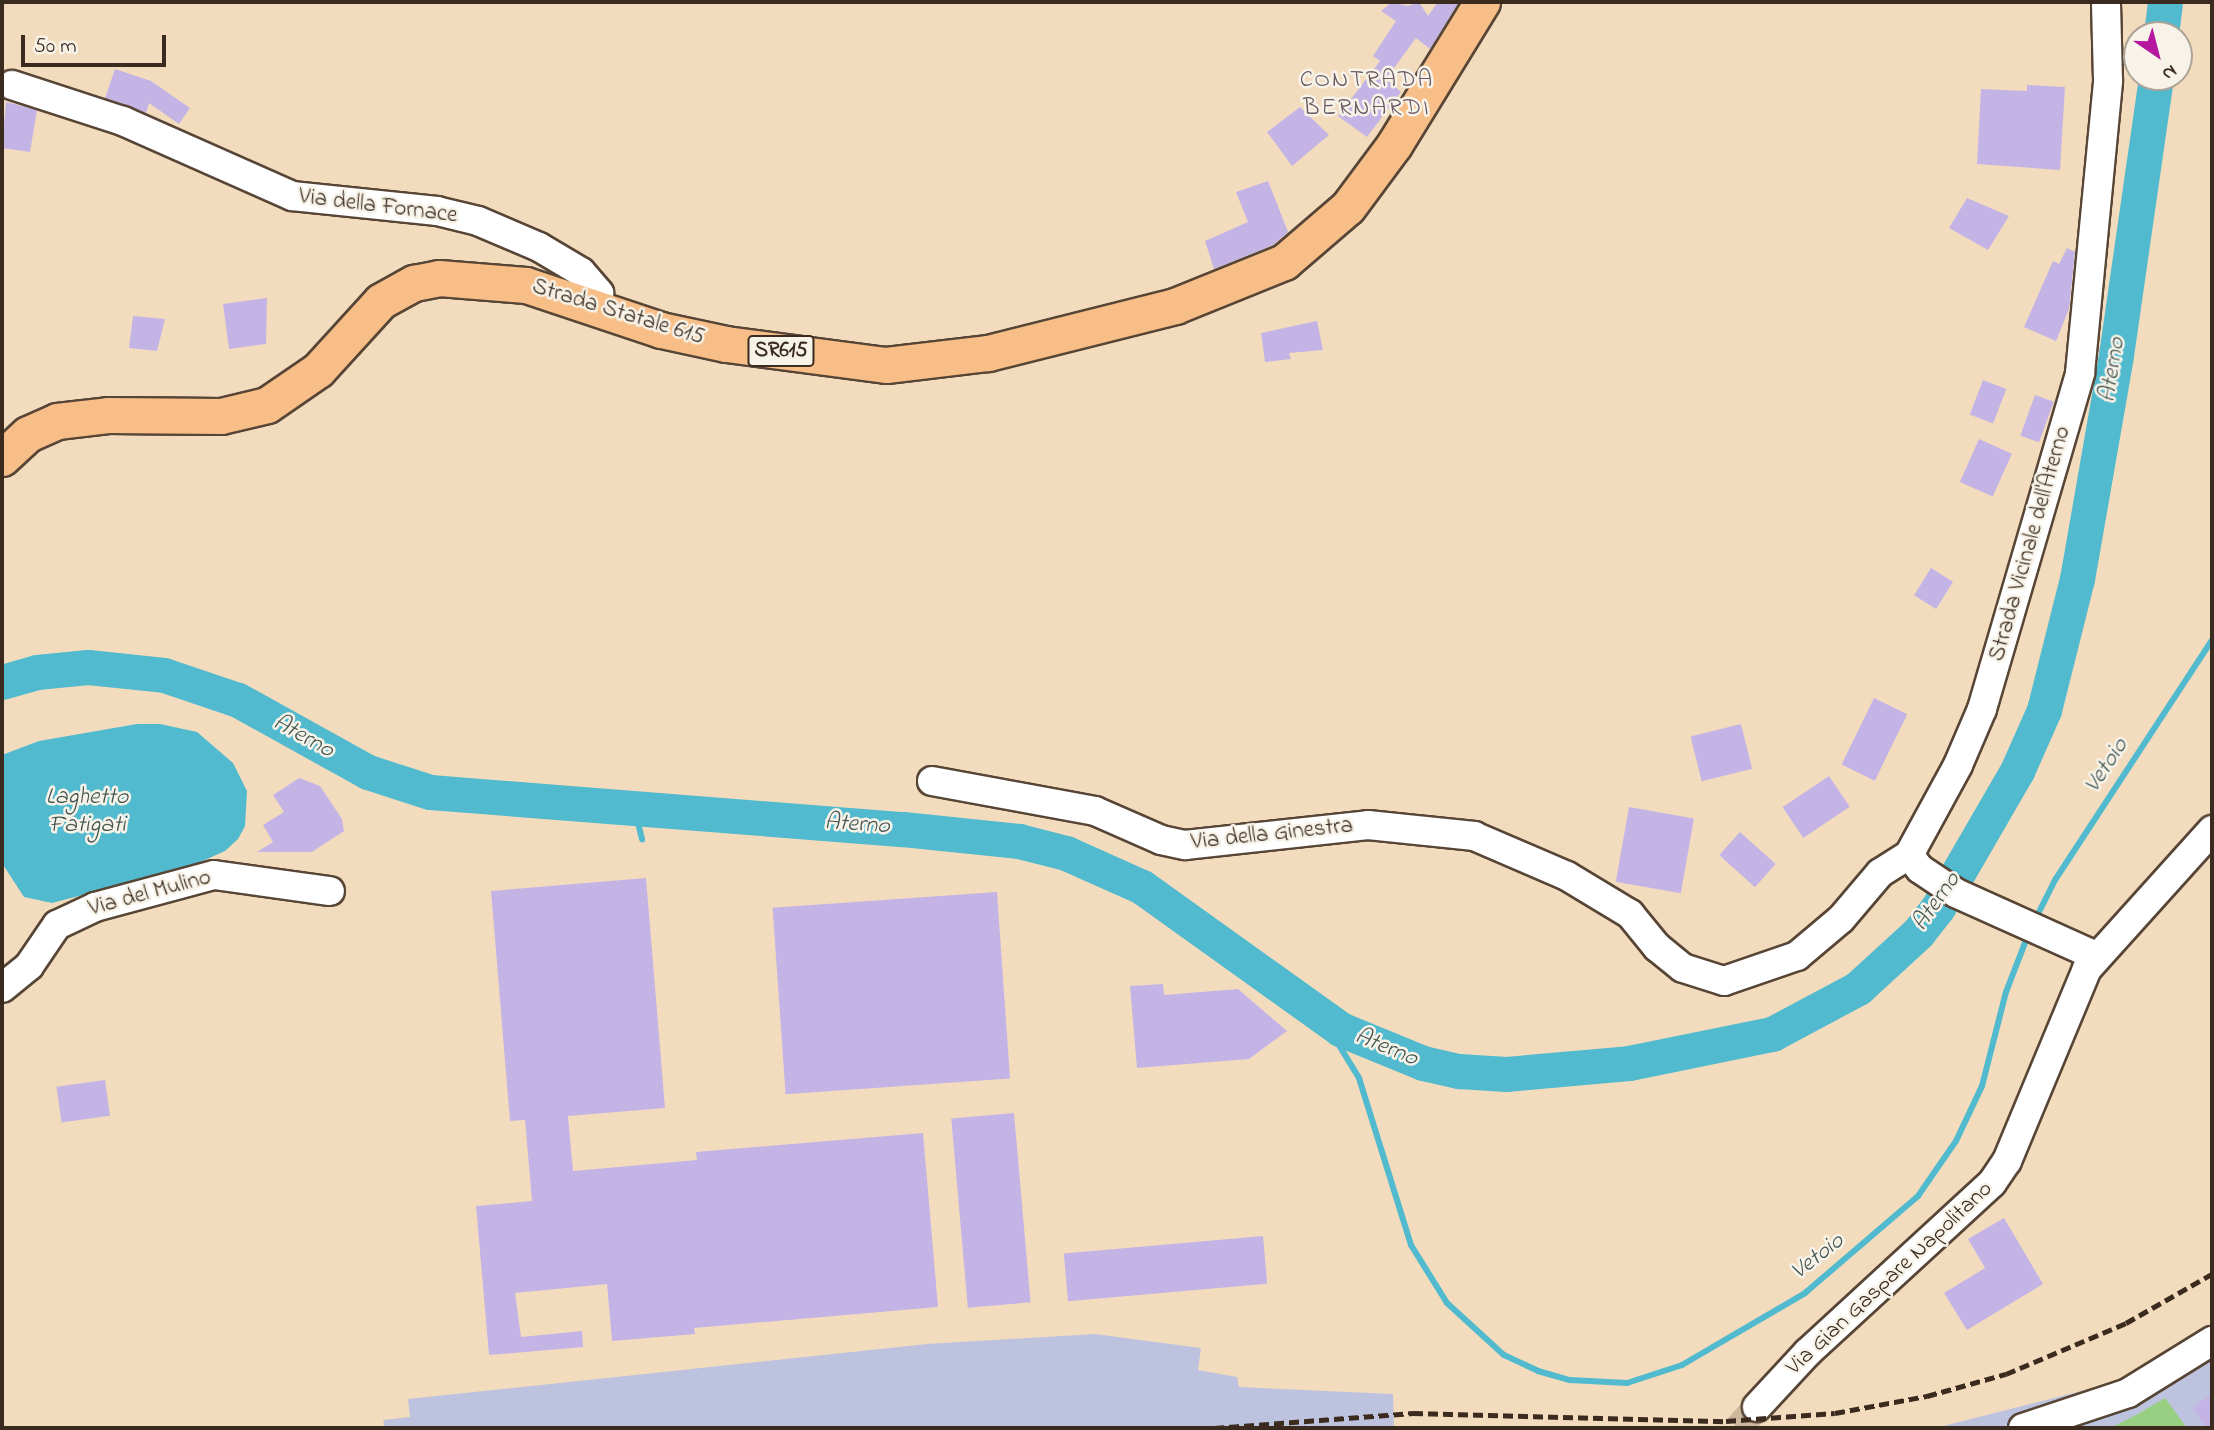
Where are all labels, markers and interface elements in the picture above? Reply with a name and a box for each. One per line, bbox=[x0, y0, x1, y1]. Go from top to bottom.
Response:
scale bar bbox=[24, 21, 170, 65]
north arrow bbox=[2123, 21, 2193, 91]
text: 50 m bbox=[34, 32, 77, 62]
text: N bbox=[2156, 57, 2182, 87]
district label: CONTRADA BERNARDI bbox=[1301, 67, 1433, 123]
street label: Via della Fornace bbox=[297, 184, 459, 230]
street label: Strada Statale 615 bbox=[529, 274, 707, 352]
road number: SR615 bbox=[746, 334, 816, 368]
water label: Aterno bbox=[2094, 335, 2132, 405]
street label: Strada Vicinale dell'Aterno bbox=[1984, 423, 2078, 665]
water label: Aterno bbox=[267, 709, 339, 765]
water label: Vetoio bbox=[2079, 733, 2135, 799]
water label: Laghetto Fatigati bbox=[46, 784, 128, 840]
water label: Aterno bbox=[823, 808, 891, 842]
street label: Via della Ginestra bbox=[1190, 813, 1354, 857]
street label: Via del Mulino bbox=[86, 864, 214, 924]
water label: Aterno bbox=[1906, 867, 1968, 937]
water label: Aterno bbox=[1350, 1022, 1422, 1074]
street label: Via Gian Gaspare Napolitano bbox=[1781, 1176, 1999, 1382]
water label: Vetoio bbox=[1786, 1227, 1850, 1287]

